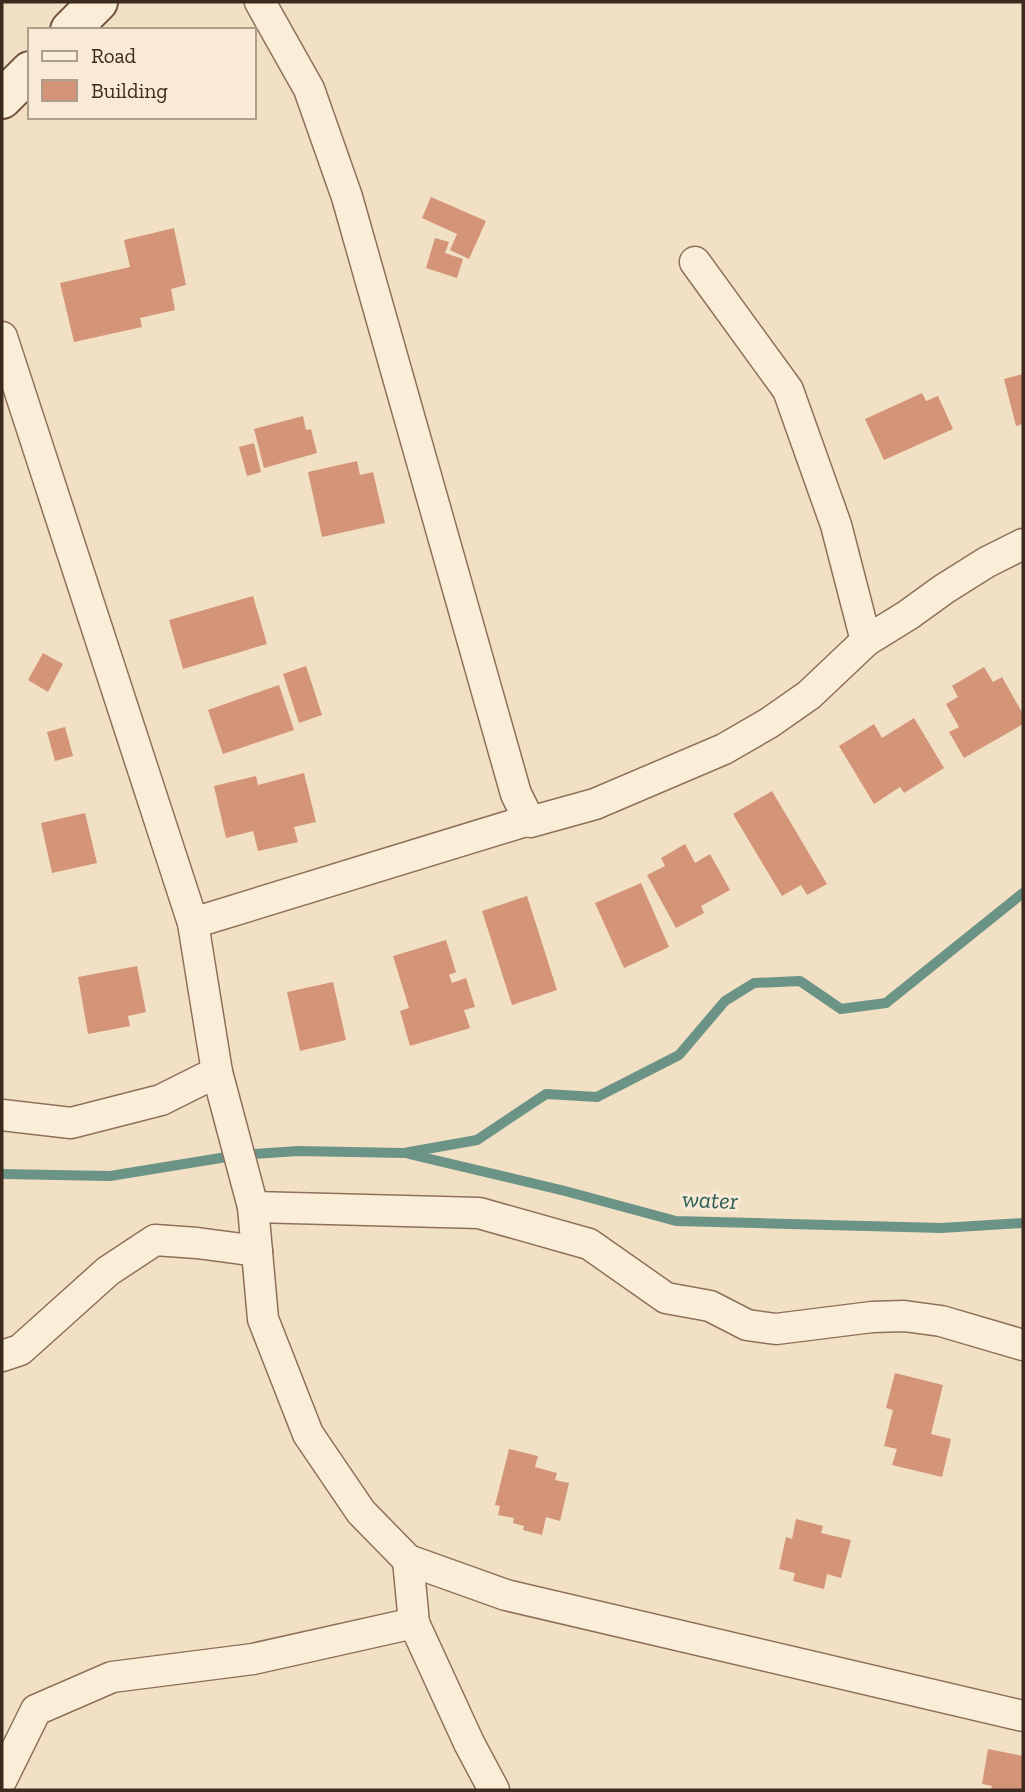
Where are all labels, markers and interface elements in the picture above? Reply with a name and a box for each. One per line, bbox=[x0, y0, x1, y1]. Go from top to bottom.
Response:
legend bbox=[28, 28, 256, 119]
text: Road bbox=[91, 43, 137, 68]
text: Building bbox=[91, 78, 168, 103]
water label: water bbox=[681, 1184, 739, 1215]

